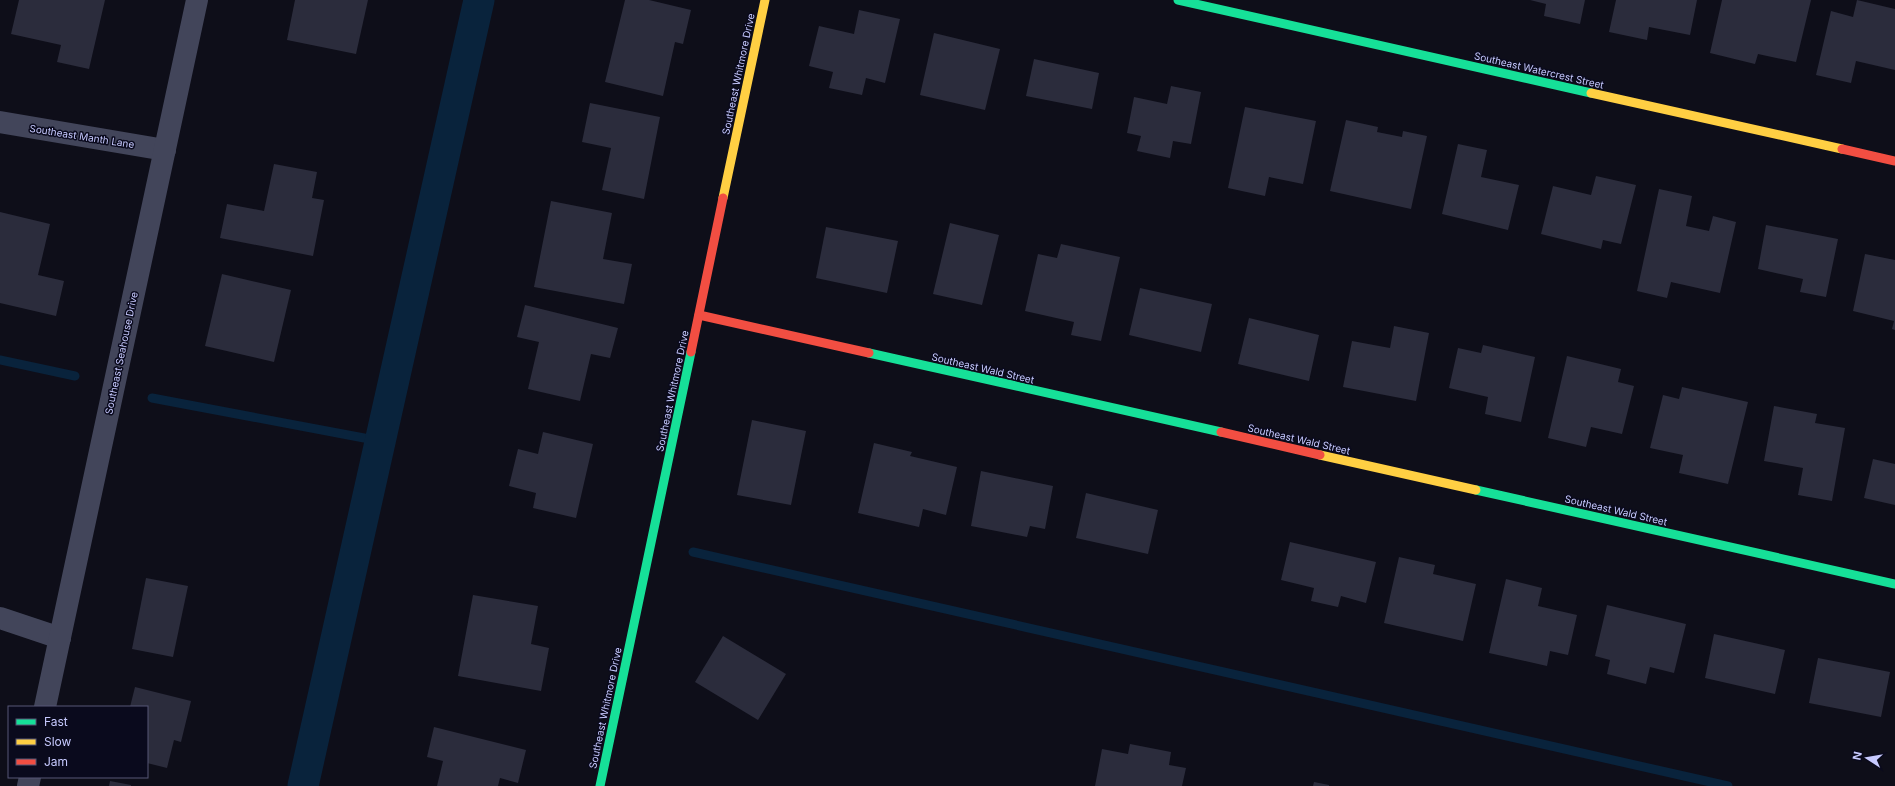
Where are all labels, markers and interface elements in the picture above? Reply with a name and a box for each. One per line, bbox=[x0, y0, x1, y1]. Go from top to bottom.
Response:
street label: Southeast Whitmore Drive bbox=[719, 12, 757, 136]
street label: Southeast Watercrest Street bbox=[1473, 49, 1606, 91]
street label: Southeast Manth Lane bbox=[29, 122, 135, 150]
street label: Southeast Seahouse Drive bbox=[102, 290, 140, 415]
street label: Southeast Whitmore Drive bbox=[653, 329, 691, 453]
street label: Southeast Wald Street bbox=[931, 350, 1036, 386]
street label: Southeast Wald Street bbox=[1247, 421, 1352, 457]
street label: Southeast Wald Street bbox=[1564, 492, 1669, 528]
street label: Southeast Whitmore Drive bbox=[586, 646, 624, 770]
legend bbox=[8, 706, 148, 778]
text: Fast bbox=[44, 714, 68, 729]
text: Slow bbox=[44, 734, 72, 749]
north arrow bbox=[1847, 738, 1887, 778]
text: N bbox=[1849, 750, 1865, 761]
text: Jam bbox=[44, 754, 68, 769]

